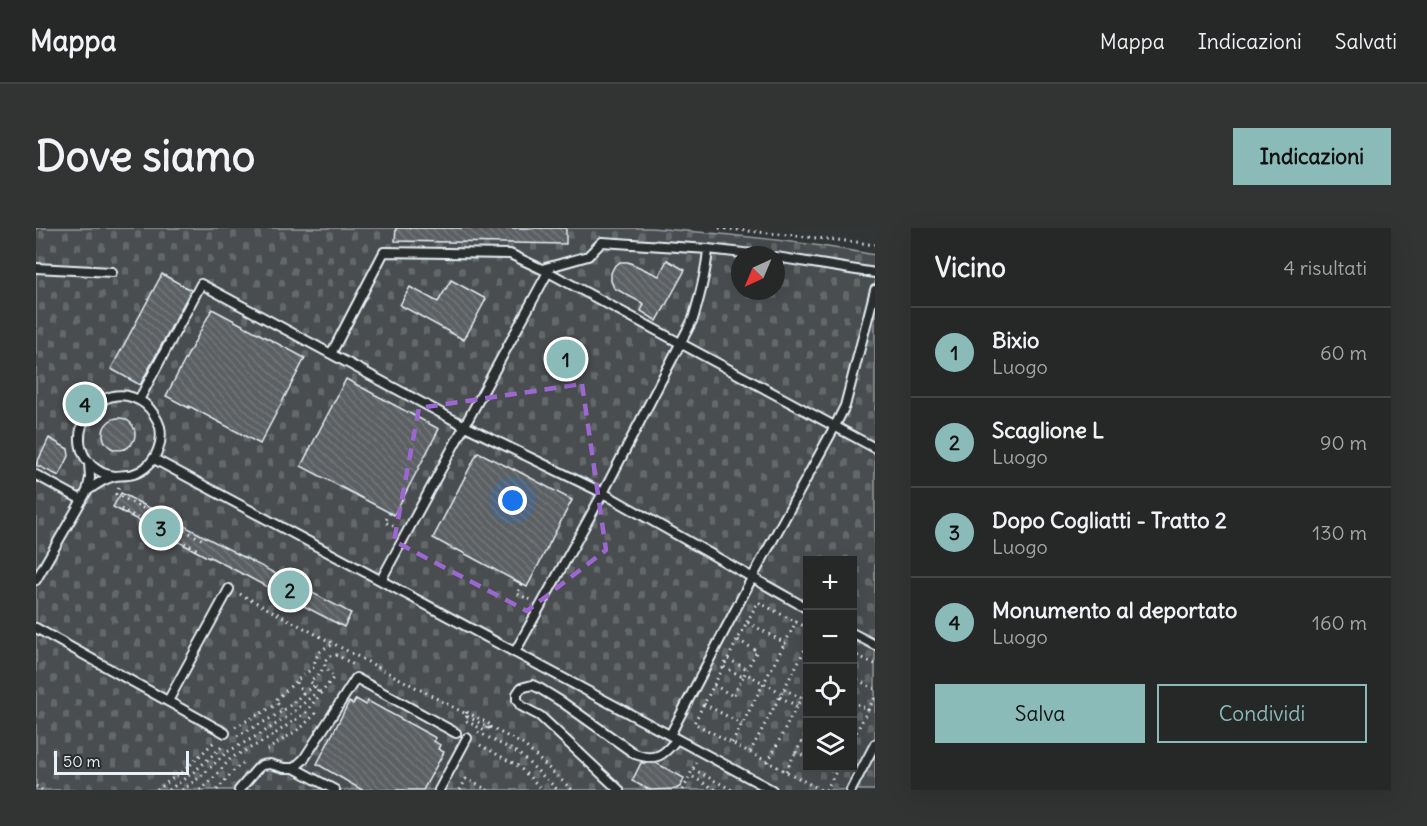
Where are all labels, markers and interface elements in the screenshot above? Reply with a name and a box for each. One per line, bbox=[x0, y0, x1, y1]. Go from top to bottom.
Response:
text: Mappa bbox=[30, 23, 116, 59]
text: Mappa bbox=[1100, 28, 1165, 55]
text: Indicazioni bbox=[1198, 28, 1302, 55]
text: Salvati bbox=[1335, 28, 1397, 55]
button: Indicazioni bbox=[1233, 128, 1391, 185]
text: Dove siamo bbox=[36, 130, 255, 182]
north arrow bbox=[731, 246, 785, 300]
text: Vicino bbox=[935, 251, 1006, 284]
text: 4 risultati bbox=[1283, 255, 1367, 280]
text: Bixio bbox=[992, 326, 1039, 354]
pin: 1 bbox=[546, 336, 586, 382]
text: 1 bbox=[951, 340, 958, 365]
text: 60 m bbox=[1320, 340, 1367, 365]
text: Luogo bbox=[992, 354, 1048, 379]
pin: 4 bbox=[65, 382, 104, 426]
text: Scaglione L bbox=[992, 416, 1104, 444]
text: 2 bbox=[949, 430, 960, 455]
text: 90 m bbox=[1320, 430, 1367, 455]
text: Luogo bbox=[992, 444, 1048, 469]
your location bbox=[498, 486, 527, 515]
pin: 3 bbox=[142, 506, 180, 550]
text: Dopo Cogliatti - Tratto 2 bbox=[992, 506, 1227, 534]
text: 3 bbox=[949, 520, 960, 545]
text: 130 m bbox=[1312, 520, 1367, 545]
text: Luogo bbox=[992, 534, 1048, 559]
map controls bbox=[803, 556, 857, 772]
button: + bbox=[803, 556, 857, 610]
pin: 2 bbox=[270, 568, 310, 613]
text: Monumento al deportato bbox=[992, 596, 1237, 624]
button: − bbox=[803, 610, 857, 664]
text: 4 bbox=[949, 610, 960, 635]
text: 160 m bbox=[1312, 610, 1367, 635]
text: Luogo bbox=[992, 624, 1048, 649]
button: locate bbox=[803, 664, 857, 718]
button: Salva bbox=[935, 684, 1145, 743]
button: Condividi bbox=[1157, 684, 1367, 743]
button: layers bbox=[803, 718, 857, 772]
scale bar bbox=[54, 748, 189, 776]
text: 50 m bbox=[63, 751, 101, 771]

